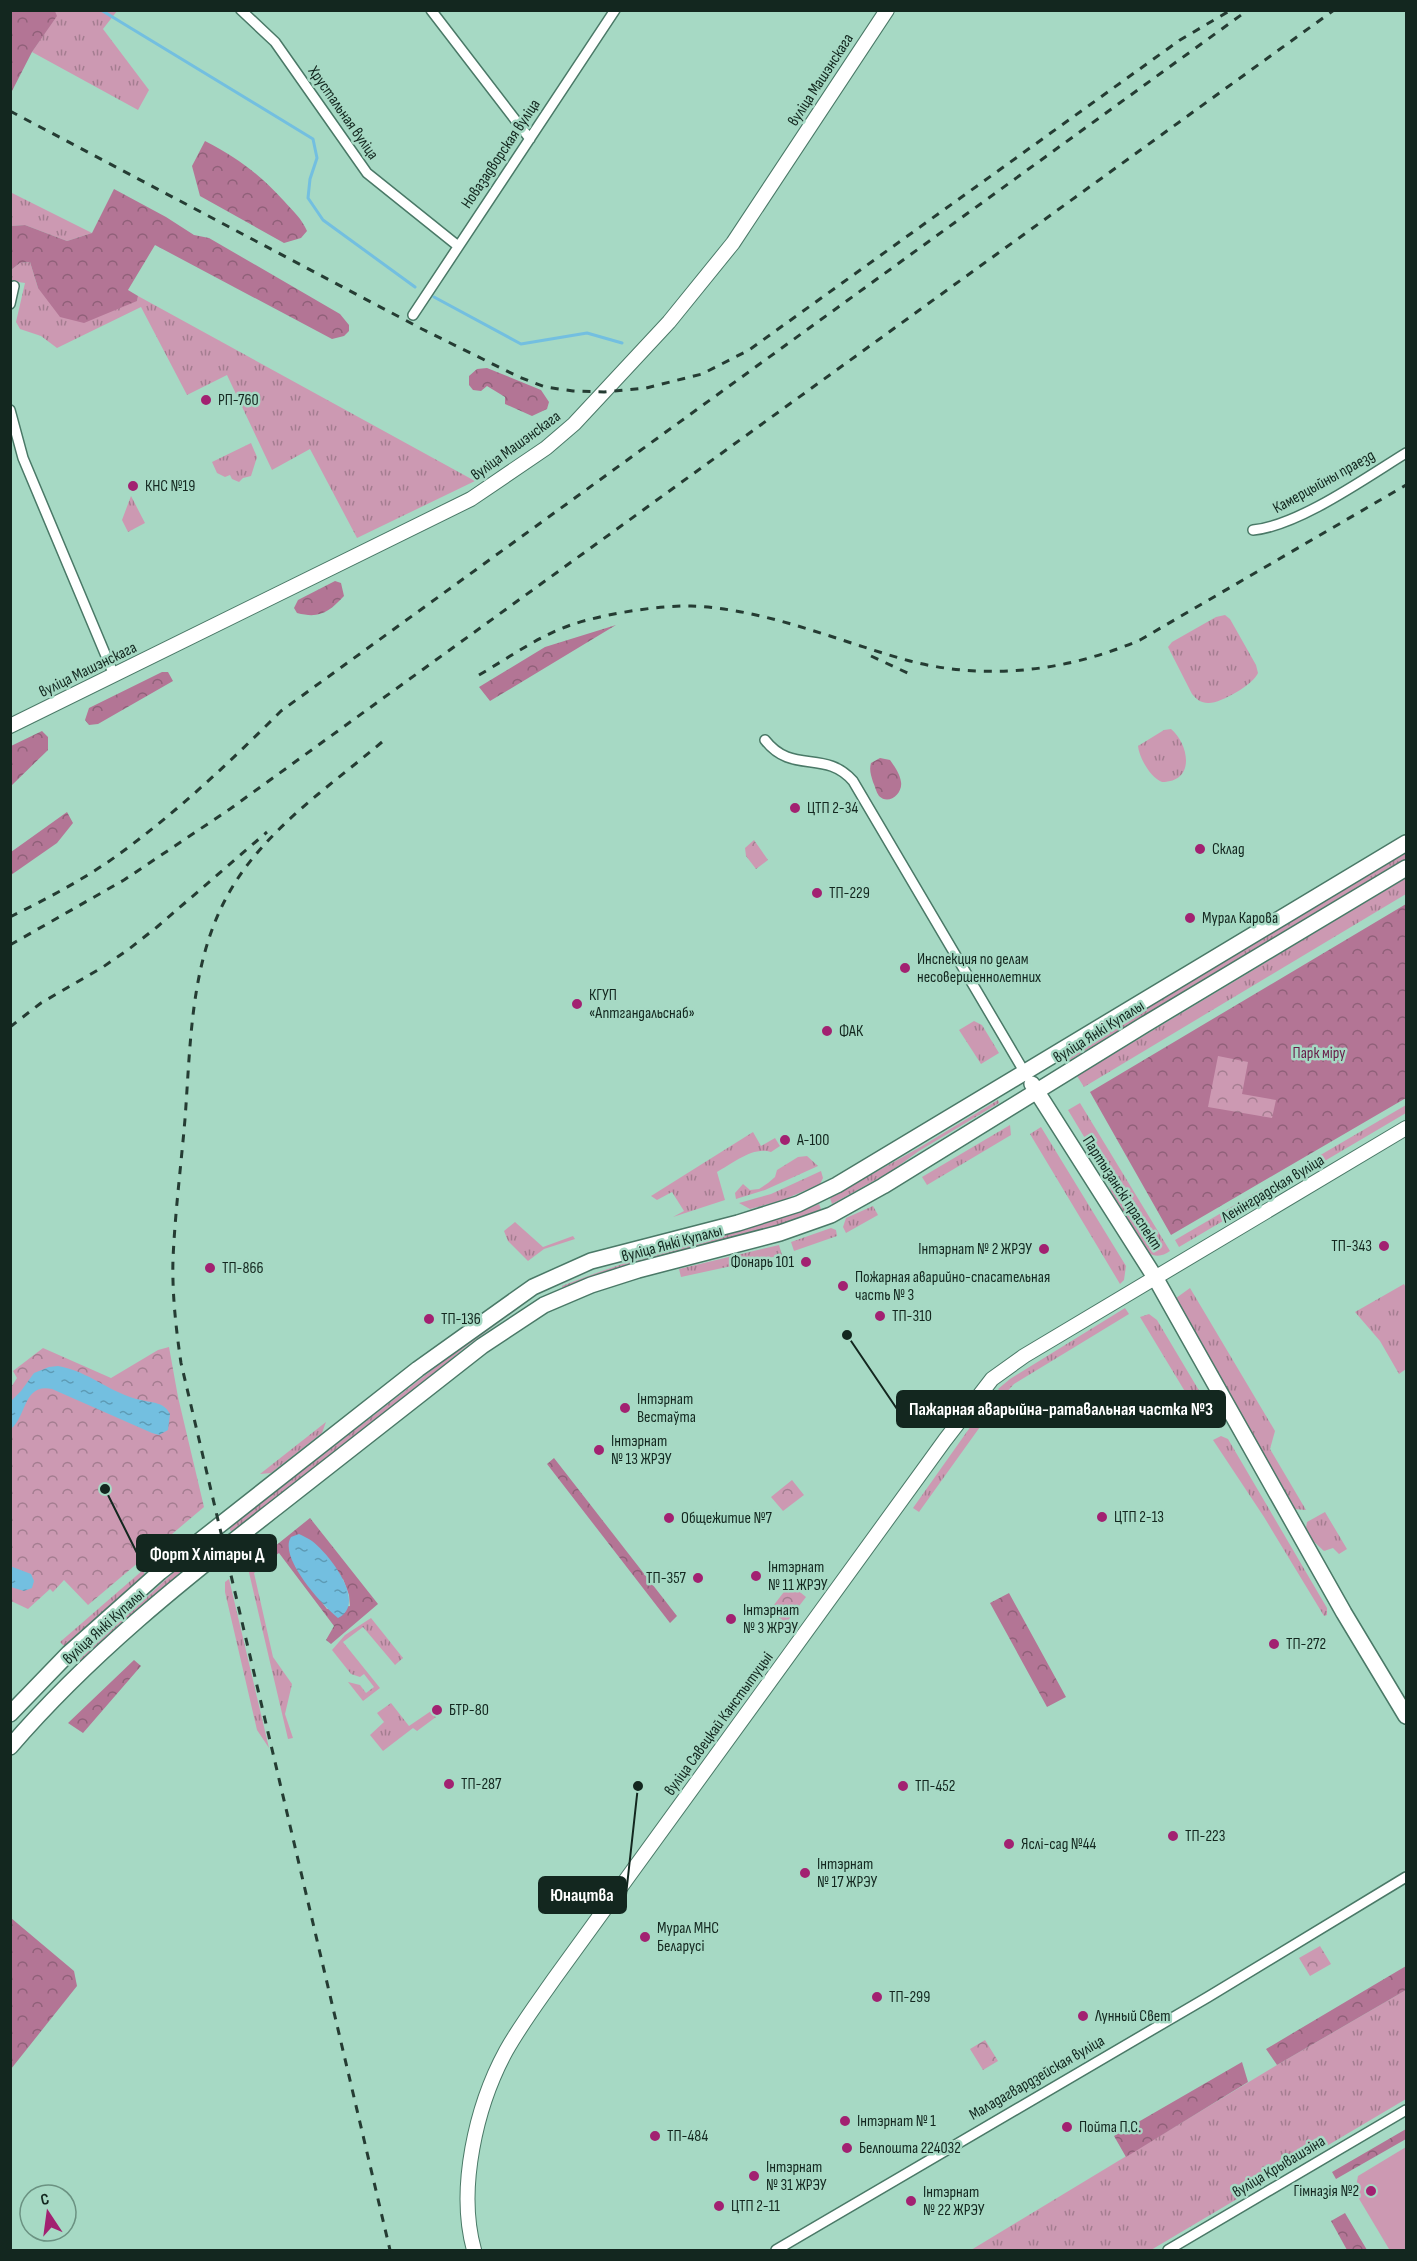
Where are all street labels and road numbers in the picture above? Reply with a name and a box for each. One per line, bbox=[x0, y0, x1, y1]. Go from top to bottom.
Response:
street label: вуліца Машэнскага bbox=[784, 30, 858, 130]
street label: Хрустальная вуліца bbox=[303, 62, 382, 163]
street label: Новазадворская вуліца bbox=[457, 96, 545, 212]
street label: вуліца Машэнскага bbox=[467, 407, 565, 485]
street label: Камерцыйны праезд bbox=[1270, 446, 1378, 518]
street label: вуліца Машэнскага bbox=[36, 638, 140, 702]
street label: вуліца Янкі Купалы bbox=[1050, 997, 1148, 1067]
street label: Партызанскі праспект bbox=[1078, 1132, 1166, 1254]
street label: Ленінградская вуліца bbox=[1217, 1151, 1328, 1228]
street label: вуліца Янкі Купалы bbox=[620, 1221, 724, 1267]
street label: вуліца Янкі Купалы bbox=[59, 1585, 149, 1669]
street label: вуліца Савецкай Канстытуцыі bbox=[661, 1649, 777, 1799]
street label: Маладагвардзейская вуліца bbox=[966, 2032, 1108, 2124]
street label: вуліца Крывашэіна bbox=[1229, 2132, 1329, 2202]

